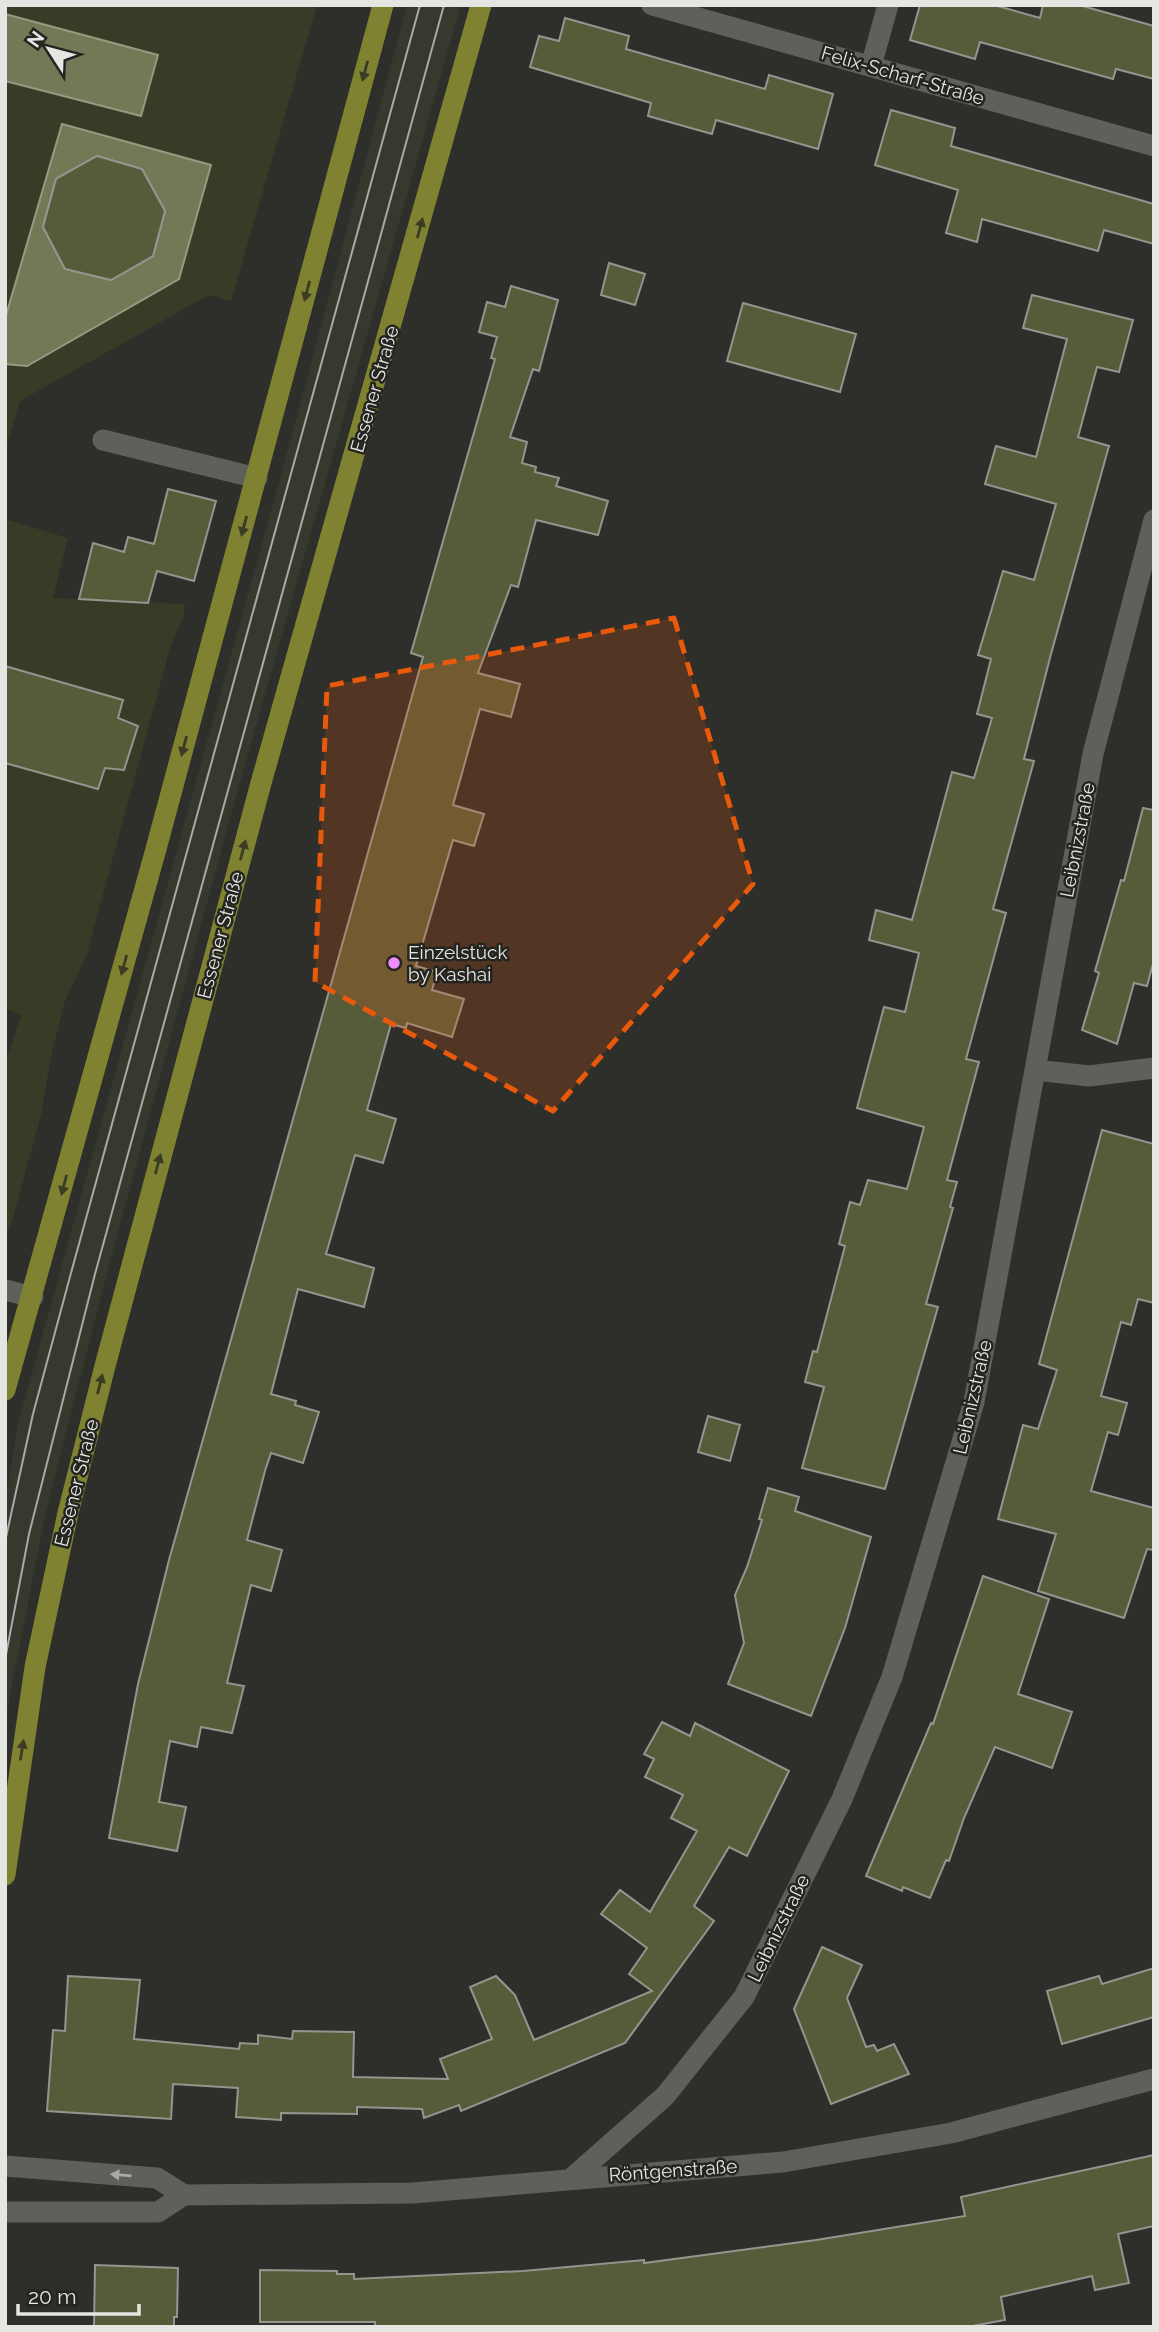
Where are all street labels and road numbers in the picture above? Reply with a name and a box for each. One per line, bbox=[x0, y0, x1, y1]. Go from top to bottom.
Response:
street label: Felix-Scharf-Straße bbox=[819, 41, 987, 109]
street label: Essener Straße bbox=[345, 323, 403, 455]
street label: Leibnizstraße bbox=[1055, 781, 1099, 899]
street label: Essener Straße bbox=[192, 869, 248, 1001]
street label: Leibnizstraße bbox=[948, 1338, 996, 1456]
street label: Essener Straße bbox=[50, 1417, 102, 1549]
street label: Leibnizstraße bbox=[743, 1871, 813, 1985]
street label: Röntgenstraße bbox=[608, 2155, 738, 2185]

